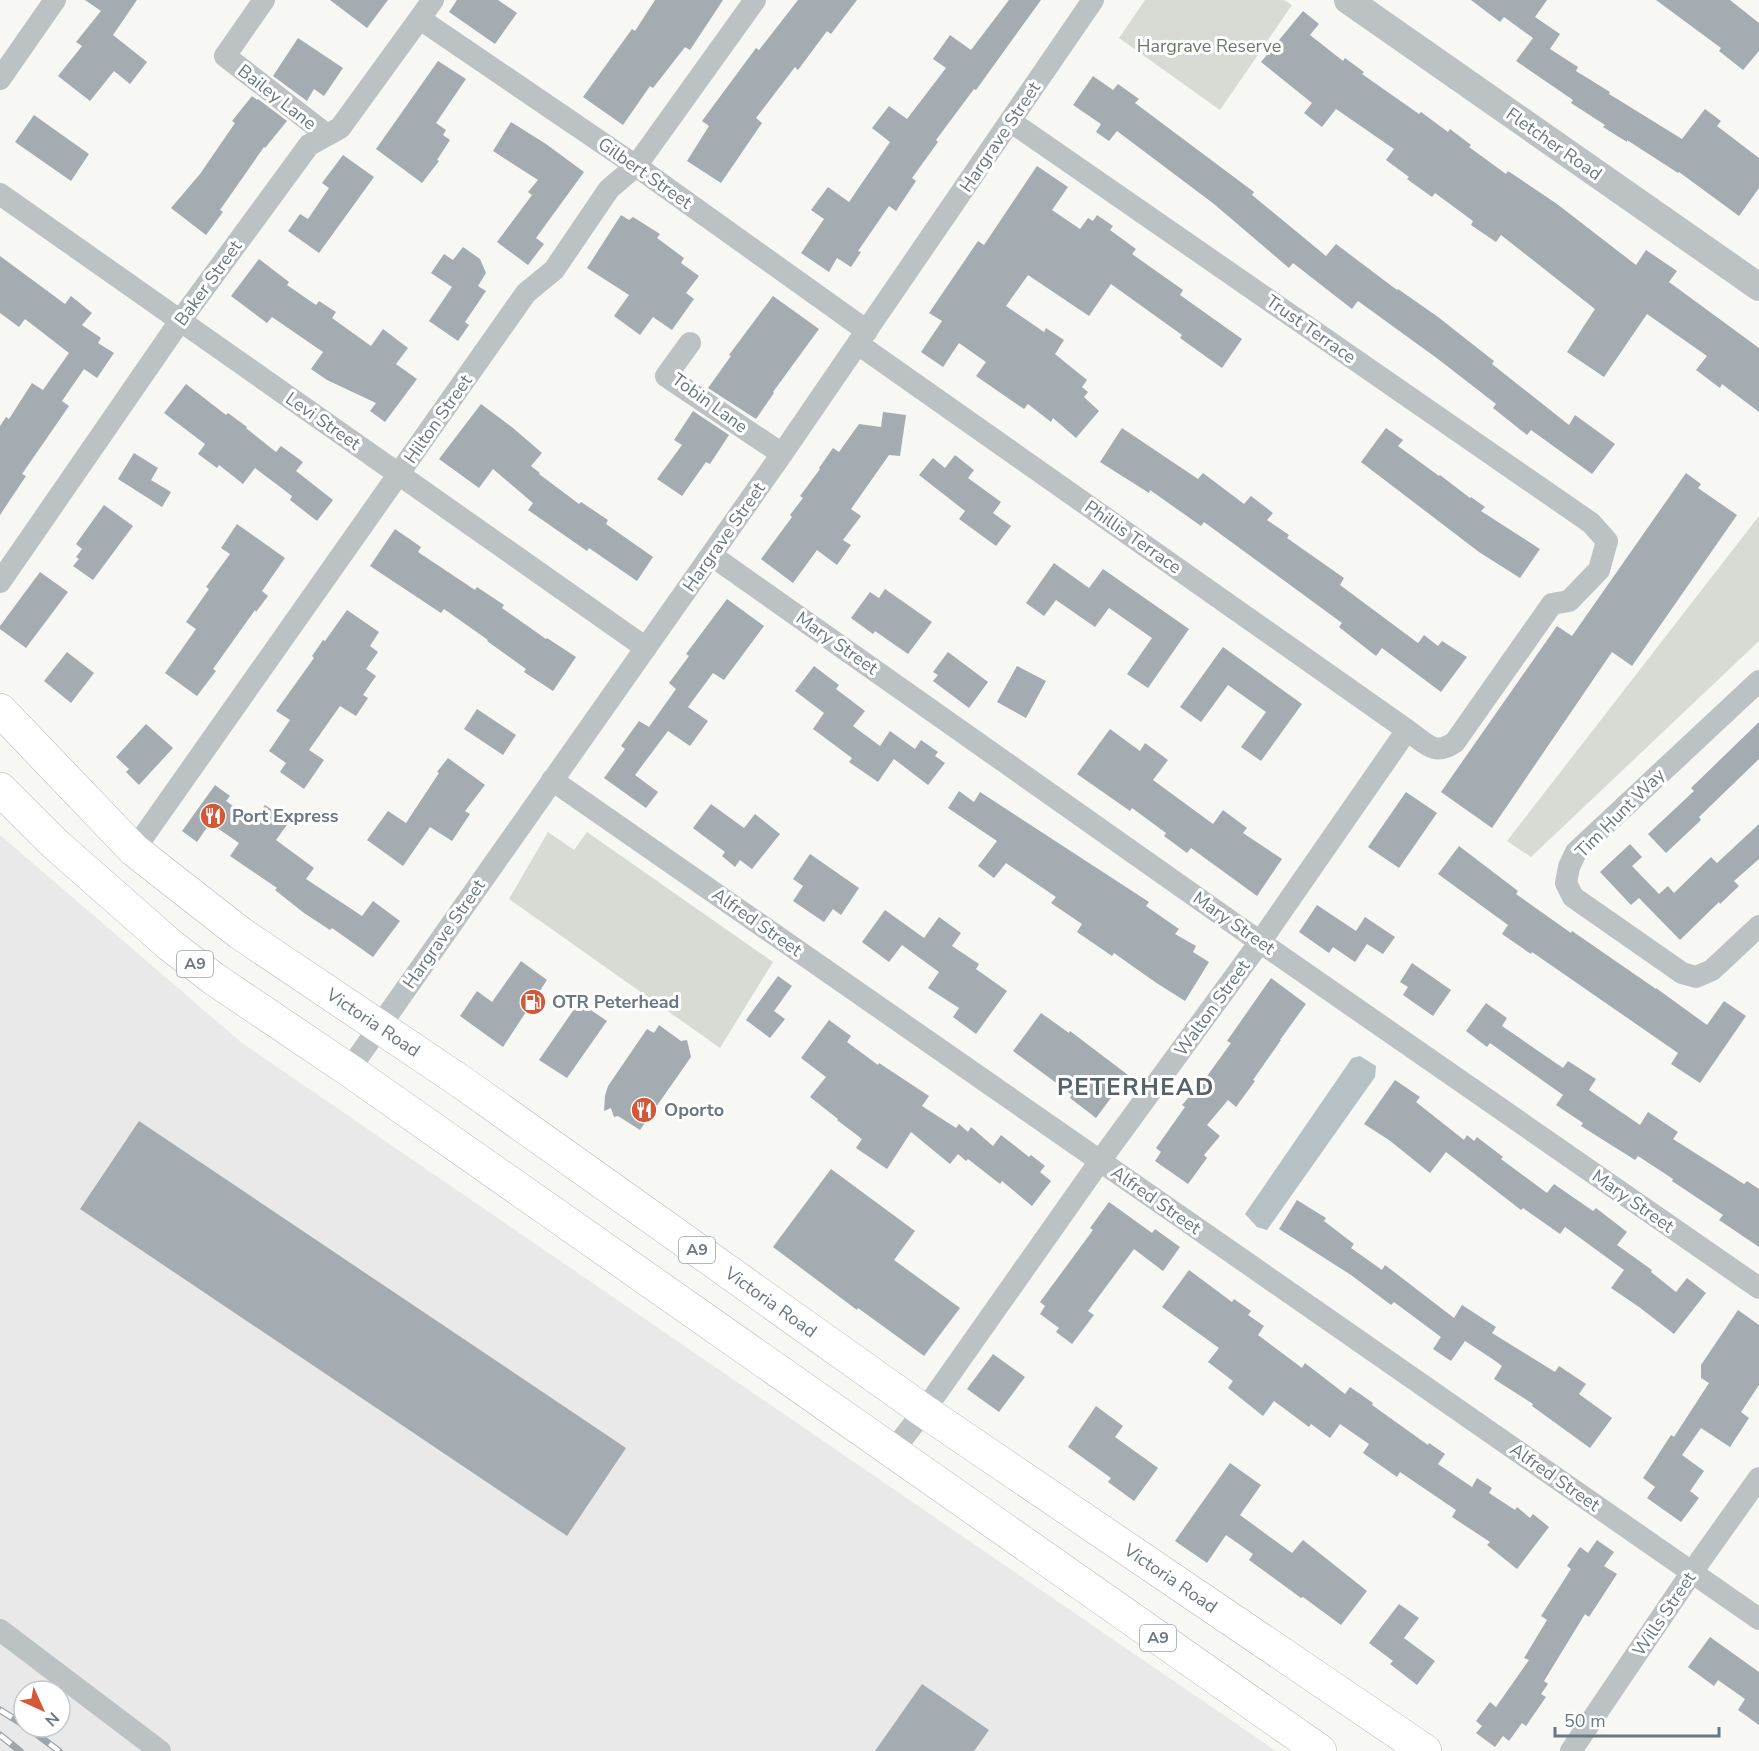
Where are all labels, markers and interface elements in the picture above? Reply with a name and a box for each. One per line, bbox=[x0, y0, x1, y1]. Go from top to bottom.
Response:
park label: Hargrave Reserve bbox=[1137, 34, 1281, 58]
street label: Bailey Lane bbox=[233, 59, 321, 135]
street label: Hargrave Street bbox=[954, 77, 1046, 197]
street label: Fletcher Road bbox=[1501, 102, 1607, 186]
street label: Gilbert Street bbox=[593, 132, 697, 215]
street label: Baker Street bbox=[169, 235, 248, 331]
street label: Trust Terrace bbox=[1261, 289, 1361, 369]
street label: Tobin Lane bbox=[667, 367, 753, 439]
street label: Hilton Street bbox=[399, 369, 478, 468]
street label: Levi Street bbox=[281, 386, 366, 456]
street label: Hargrave Street bbox=[677, 477, 771, 596]
street label: Phillis Terrace bbox=[1080, 495, 1186, 579]
street label: Mary Street bbox=[791, 606, 883, 680]
street label: Tim Hunt Way bbox=[1570, 762, 1671, 863]
restaurant icon: Port Express bbox=[198, 801, 228, 831]
place label: Port Express bbox=[232, 804, 339, 828]
street label: Hargrave Street bbox=[397, 874, 491, 993]
street label: Alfred Street bbox=[707, 882, 807, 962]
street label: Mary Street bbox=[1188, 886, 1280, 960]
road number: A9 bbox=[177, 951, 213, 977]
street label: Walton Street bbox=[1169, 954, 1256, 1061]
street label: Victoria Road bbox=[321, 982, 425, 1063]
fuel station icon: OTR Peterhead bbox=[518, 987, 548, 1017]
place label: OTR Peterhead bbox=[552, 990, 679, 1014]
district label: PETERHEAD bbox=[1057, 1071, 1215, 1103]
restaurant icon: Oporto bbox=[629, 1095, 659, 1125]
place label: Oporto bbox=[664, 1098, 724, 1122]
street label: Alfred Street bbox=[1106, 1160, 1206, 1240]
street label: Mary Street bbox=[1587, 1164, 1679, 1238]
road number: A9 bbox=[679, 1237, 715, 1263]
street label: Victoria Road bbox=[719, 1260, 822, 1343]
street label: Alfred Street bbox=[1505, 1437, 1605, 1517]
street label: Victoria Road bbox=[1118, 1538, 1222, 1619]
street label: Wills Street bbox=[1627, 1567, 1701, 1661]
road number: A9 bbox=[1140, 1625, 1176, 1651]
north arrow bbox=[12, 1679, 72, 1739]
scale bar bbox=[1555, 1700, 1718, 1738]
text: N bbox=[40, 1707, 64, 1731]
text: 50 m bbox=[1564, 1709, 1606, 1733]

